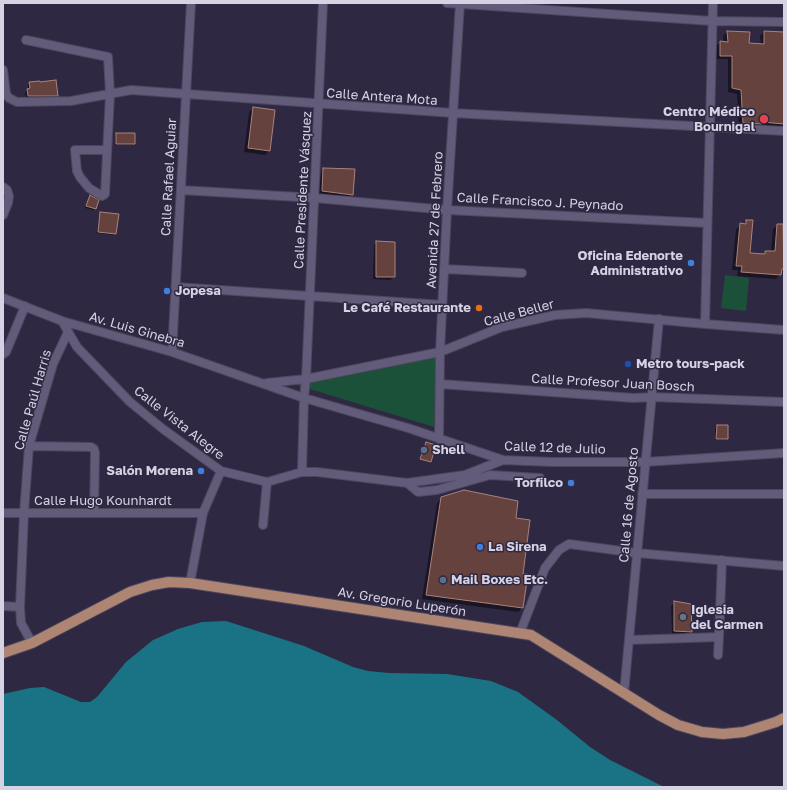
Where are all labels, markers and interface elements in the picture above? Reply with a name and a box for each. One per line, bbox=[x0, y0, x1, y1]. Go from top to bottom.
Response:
street label: Calle Antera Mota bbox=[326, 85, 438, 109]
place label: Centro Médico Bournigal bbox=[663, 104, 755, 135]
street label: Calle Presidente Vásquez bbox=[291, 111, 315, 269]
marker: Centro Médico Bournigal bbox=[758, 113, 770, 125]
street label: Calle Rafael Aguiar bbox=[158, 118, 180, 236]
street label: Avenida 27 de Febrero bbox=[424, 151, 446, 289]
street label: Calle Francisco J. Peynado bbox=[456, 190, 624, 214]
place label: Oficina Edenorte Administrativo bbox=[577, 248, 683, 279]
marker: Oficina Edenorte Administrativo bbox=[686, 258, 696, 268]
place label: Jopesa bbox=[175, 283, 221, 299]
marker: Jopesa bbox=[162, 286, 172, 296]
street label: Calle Beller bbox=[482, 296, 556, 330]
place label: Le Café Restaurante bbox=[343, 300, 471, 316]
marker: Le Café Restaurante bbox=[474, 303, 484, 313]
street label: Av. Luis Ginebra bbox=[87, 309, 187, 351]
street label: Calle Paúl Harris bbox=[11, 348, 55, 452]
place label: Metro tours-pack bbox=[636, 356, 745, 372]
marker: Metro tours-pack bbox=[623, 359, 633, 369]
street label: Calle Profesor Juan Bosch bbox=[531, 371, 695, 395]
street label: Calle Vista Alegre bbox=[131, 383, 227, 463]
street label: Calle 12 de Julio bbox=[504, 438, 606, 458]
place label: Shell bbox=[432, 442, 465, 458]
marker: Shell bbox=[419, 445, 429, 455]
street label: Calle 16 de Agosto bbox=[616, 447, 642, 563]
place label: Salón Morena bbox=[106, 463, 193, 479]
marker: Salón Morena bbox=[196, 466, 206, 476]
place label: Torfilco bbox=[515, 475, 563, 491]
marker: Torfilco bbox=[566, 478, 576, 488]
street label: Calle Hugo Kounhardt bbox=[34, 493, 172, 509]
place label: La Sirena bbox=[488, 539, 547, 555]
marker: La Sirena bbox=[475, 542, 485, 552]
place label: Mail Boxes Etc. bbox=[451, 572, 548, 588]
marker: Mail Boxes Etc. bbox=[438, 575, 448, 585]
street label: Av. Gregorio Luperón bbox=[337, 584, 467, 620]
place label: Iglesia del Carmen bbox=[691, 602, 763, 633]
marker: Iglesia del Carmen bbox=[678, 612, 688, 622]

